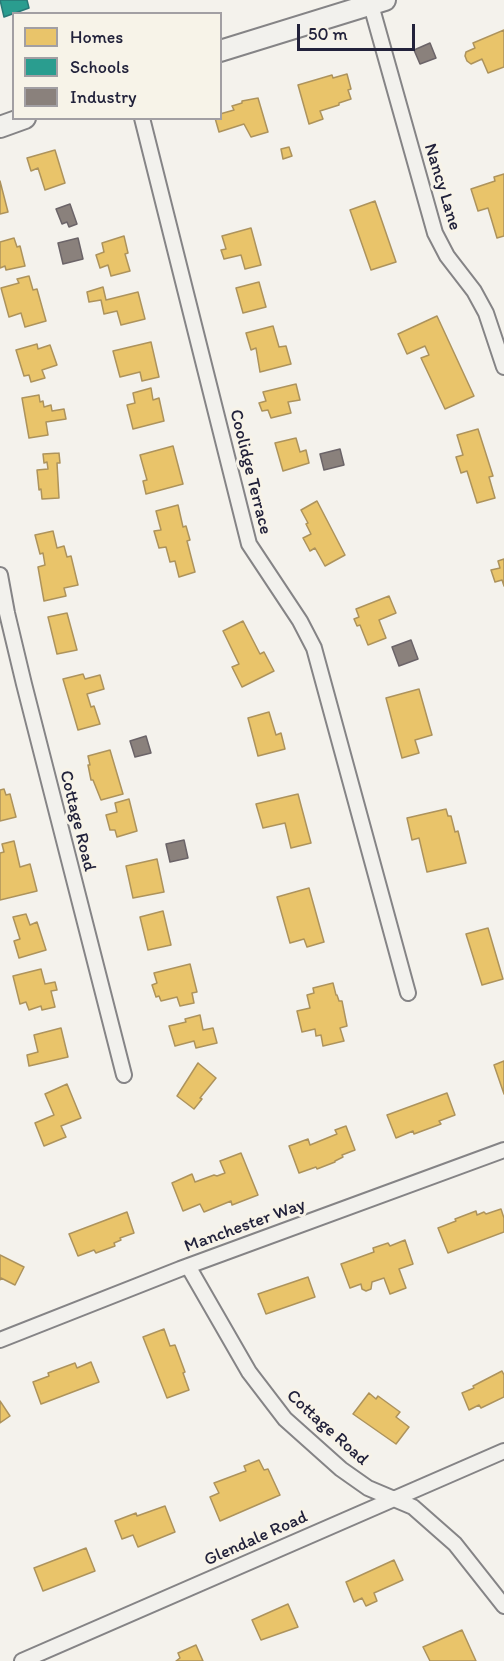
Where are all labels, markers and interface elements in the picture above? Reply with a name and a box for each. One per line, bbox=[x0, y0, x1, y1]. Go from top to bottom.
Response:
legend bbox=[12, 12, 222, 120]
scale bar bbox=[300, 12, 418, 50]
text: 50 m bbox=[308, 23, 348, 45]
text: Homes bbox=[70, 26, 123, 48]
text: Schools bbox=[70, 56, 129, 78]
text: Industry bbox=[70, 86, 137, 108]
street label: Nancy Lane bbox=[419, 141, 465, 233]
street label: Coolidge Terrace bbox=[224, 407, 276, 537]
street label: Cottage Road bbox=[54, 768, 100, 874]
street label: Manchester Way bbox=[182, 1194, 308, 1258]
street label: Cottage Road bbox=[281, 1385, 373, 1471]
street label: Glendale Road bbox=[201, 1507, 311, 1571]

